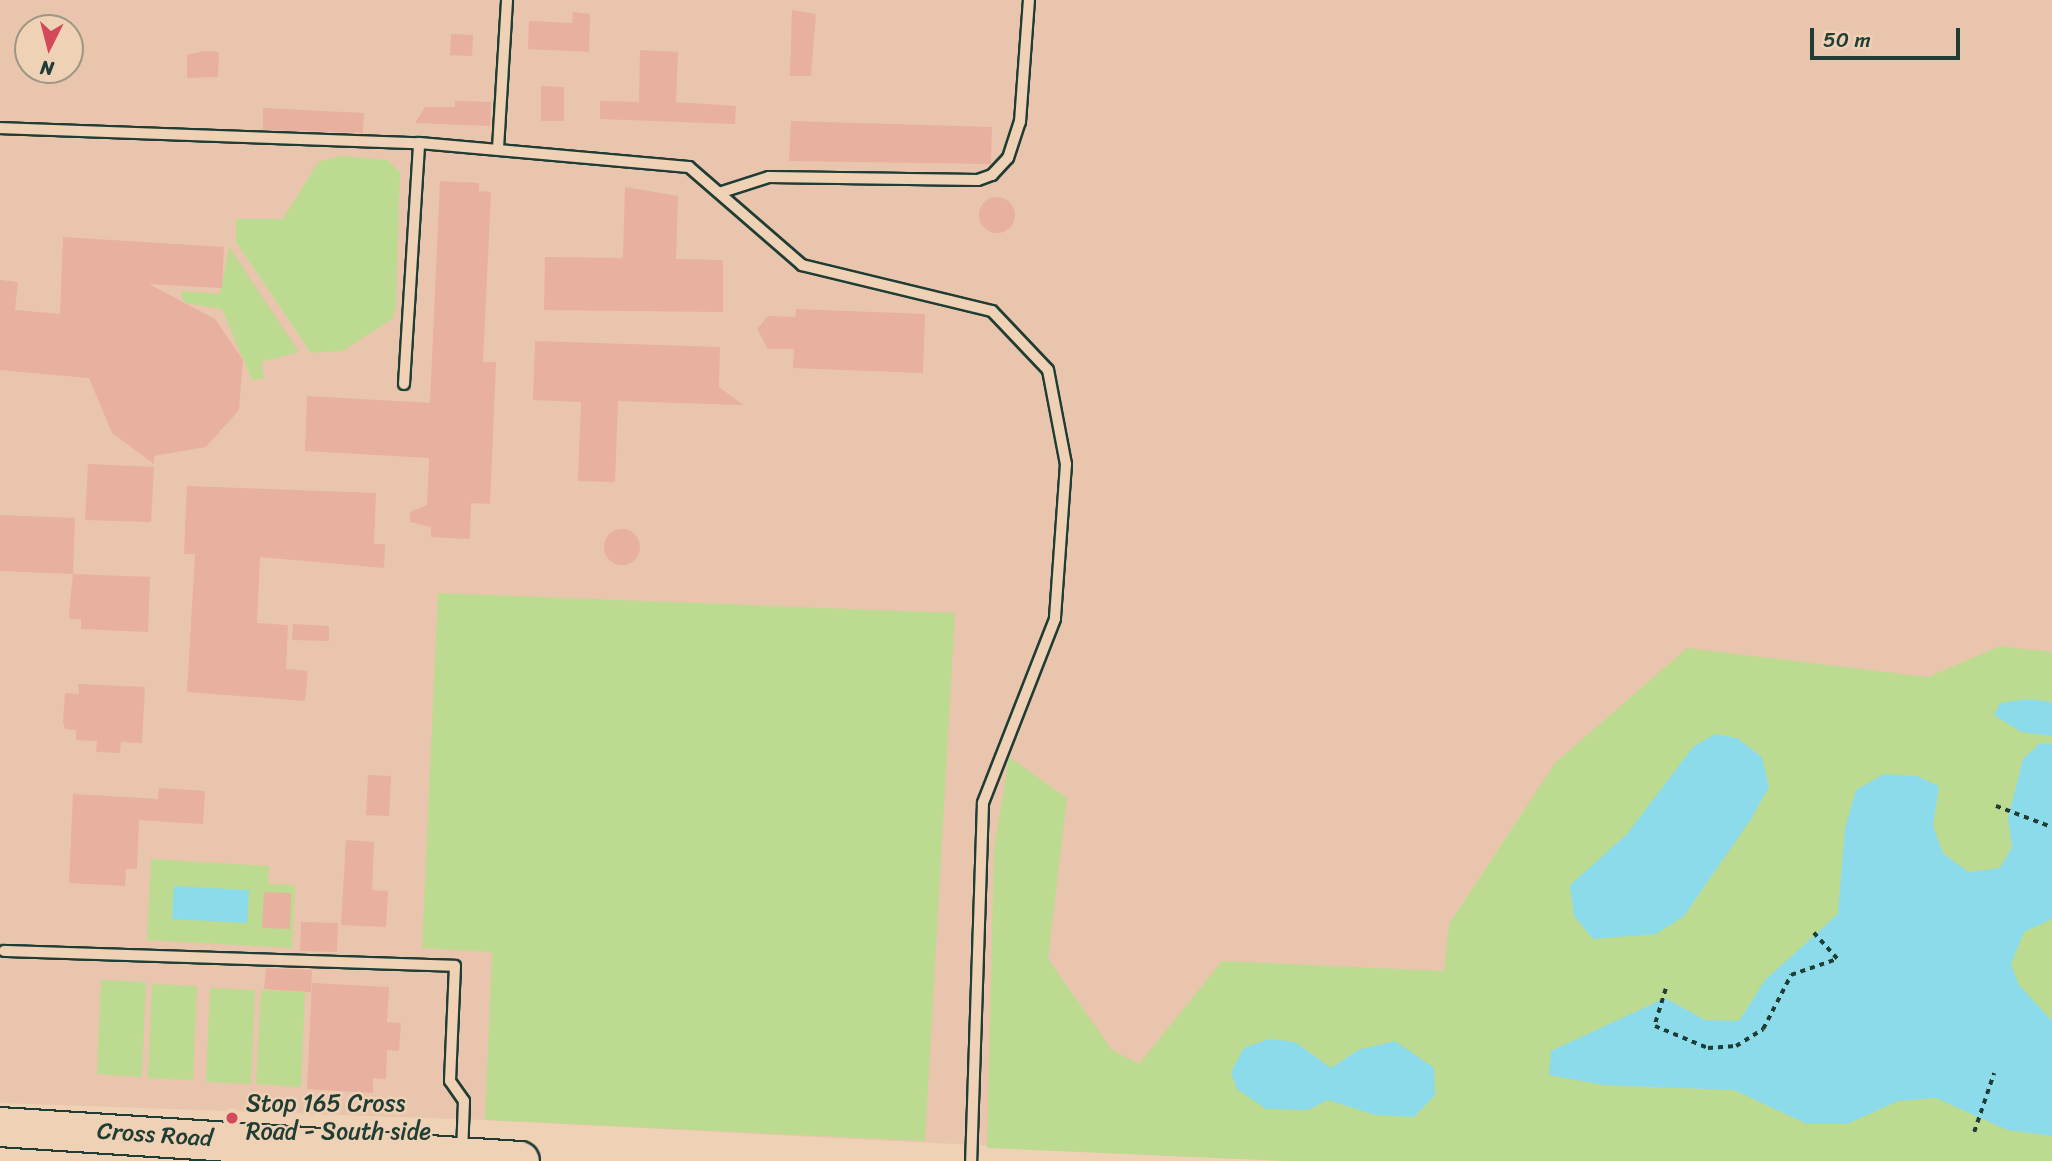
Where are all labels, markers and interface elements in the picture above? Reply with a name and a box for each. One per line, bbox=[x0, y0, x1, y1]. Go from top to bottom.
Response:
north arrow bbox=[14, 14, 84, 84]
scale bar bbox=[1814, 14, 1965, 58]
text: 50 m bbox=[1823, 21, 1871, 59]
text: N bbox=[39, 51, 55, 85]
place label: Stop 165 Cross Road - South side bbox=[246, 1090, 433, 1146]
marker: Stop 165 Cross Road - South side bbox=[224, 1110, 240, 1126]
street label: Cross Road bbox=[96, 1117, 214, 1153]

